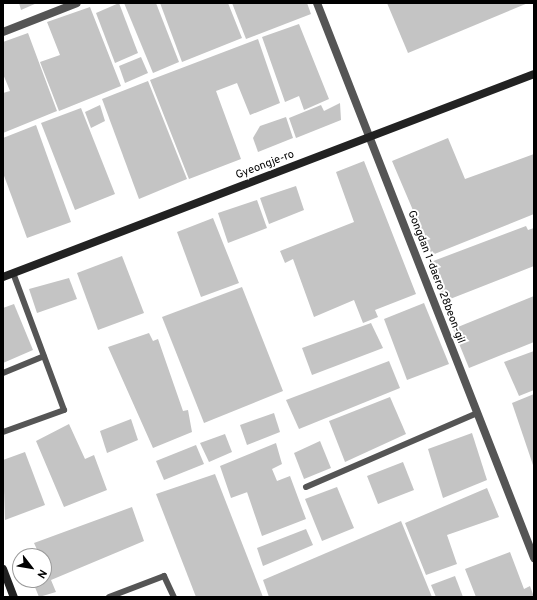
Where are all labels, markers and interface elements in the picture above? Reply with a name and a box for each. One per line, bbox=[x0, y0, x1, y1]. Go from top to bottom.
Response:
street label: Gyeongje-ro bbox=[234, 148, 296, 182]
street label: Gongdan 1-daero 28beon-gil bbox=[404, 209, 468, 345]
north arrow bbox=[12, 548, 52, 588]
text: N bbox=[33, 567, 49, 581]

